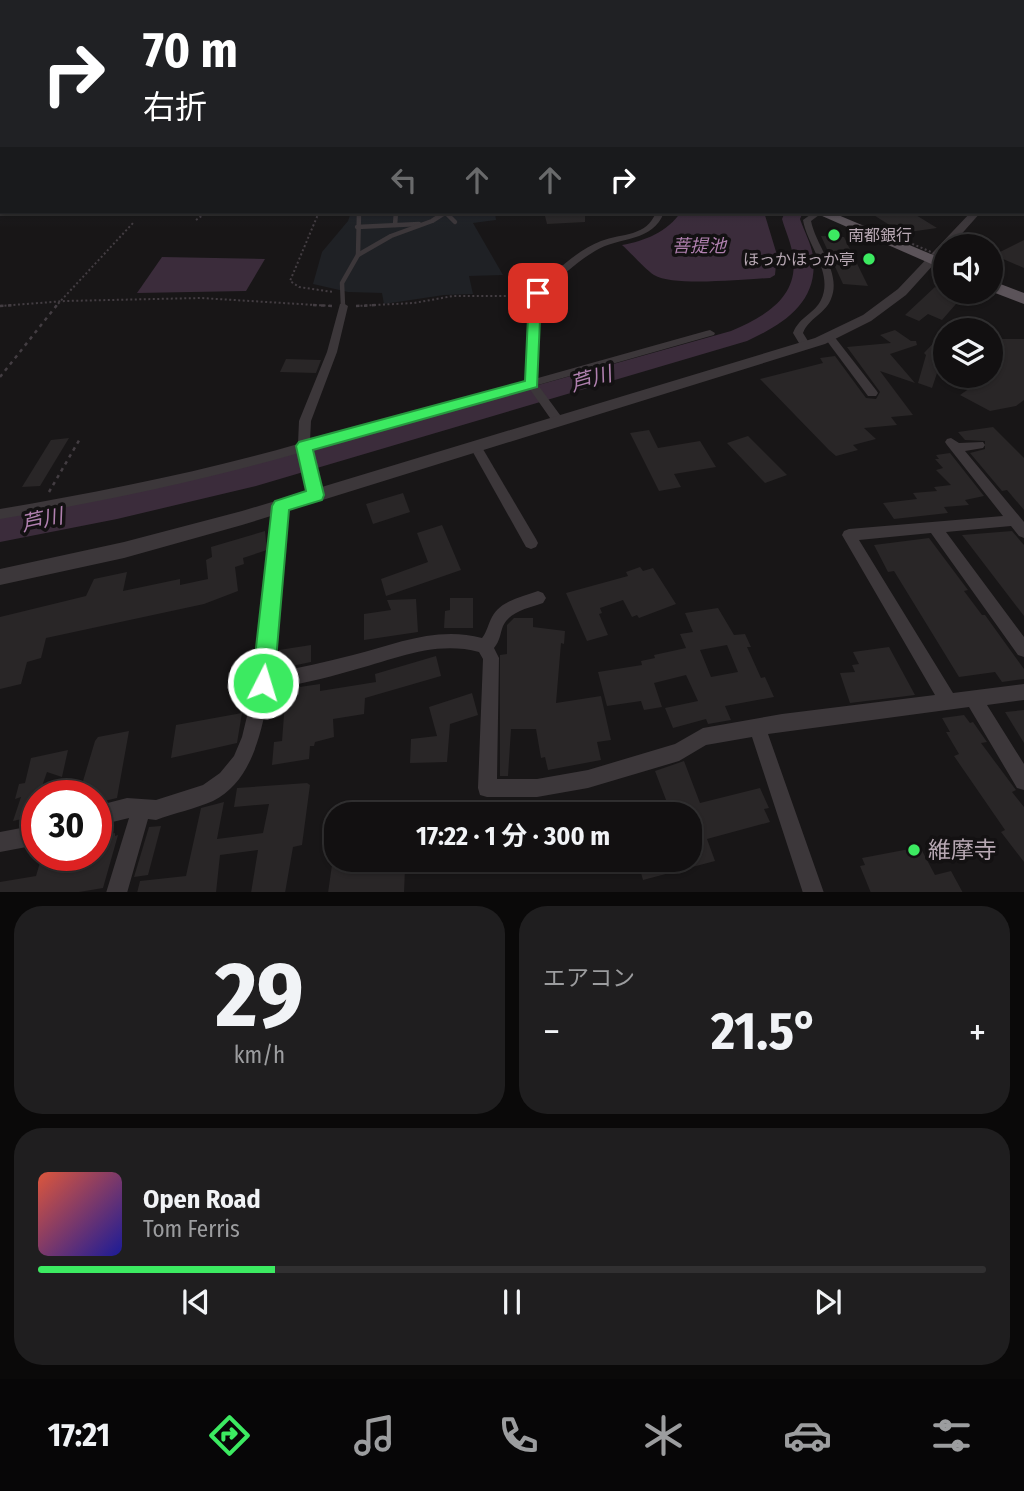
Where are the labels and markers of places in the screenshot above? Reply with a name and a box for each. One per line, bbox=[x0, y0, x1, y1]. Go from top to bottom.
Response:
place label: 南都銀行 bbox=[848, 226, 912, 245]
marker: 南都銀行 bbox=[826, 227, 842, 243]
place label: ほっかほっか亭 bbox=[743, 250, 855, 269]
marker: ほっかほっか亭 bbox=[861, 251, 877, 267]
pin bbox=[508, 263, 568, 323]
place label: 維摩寺 bbox=[928, 836, 997, 864]
marker: 維摩寺 bbox=[906, 842, 922, 858]

